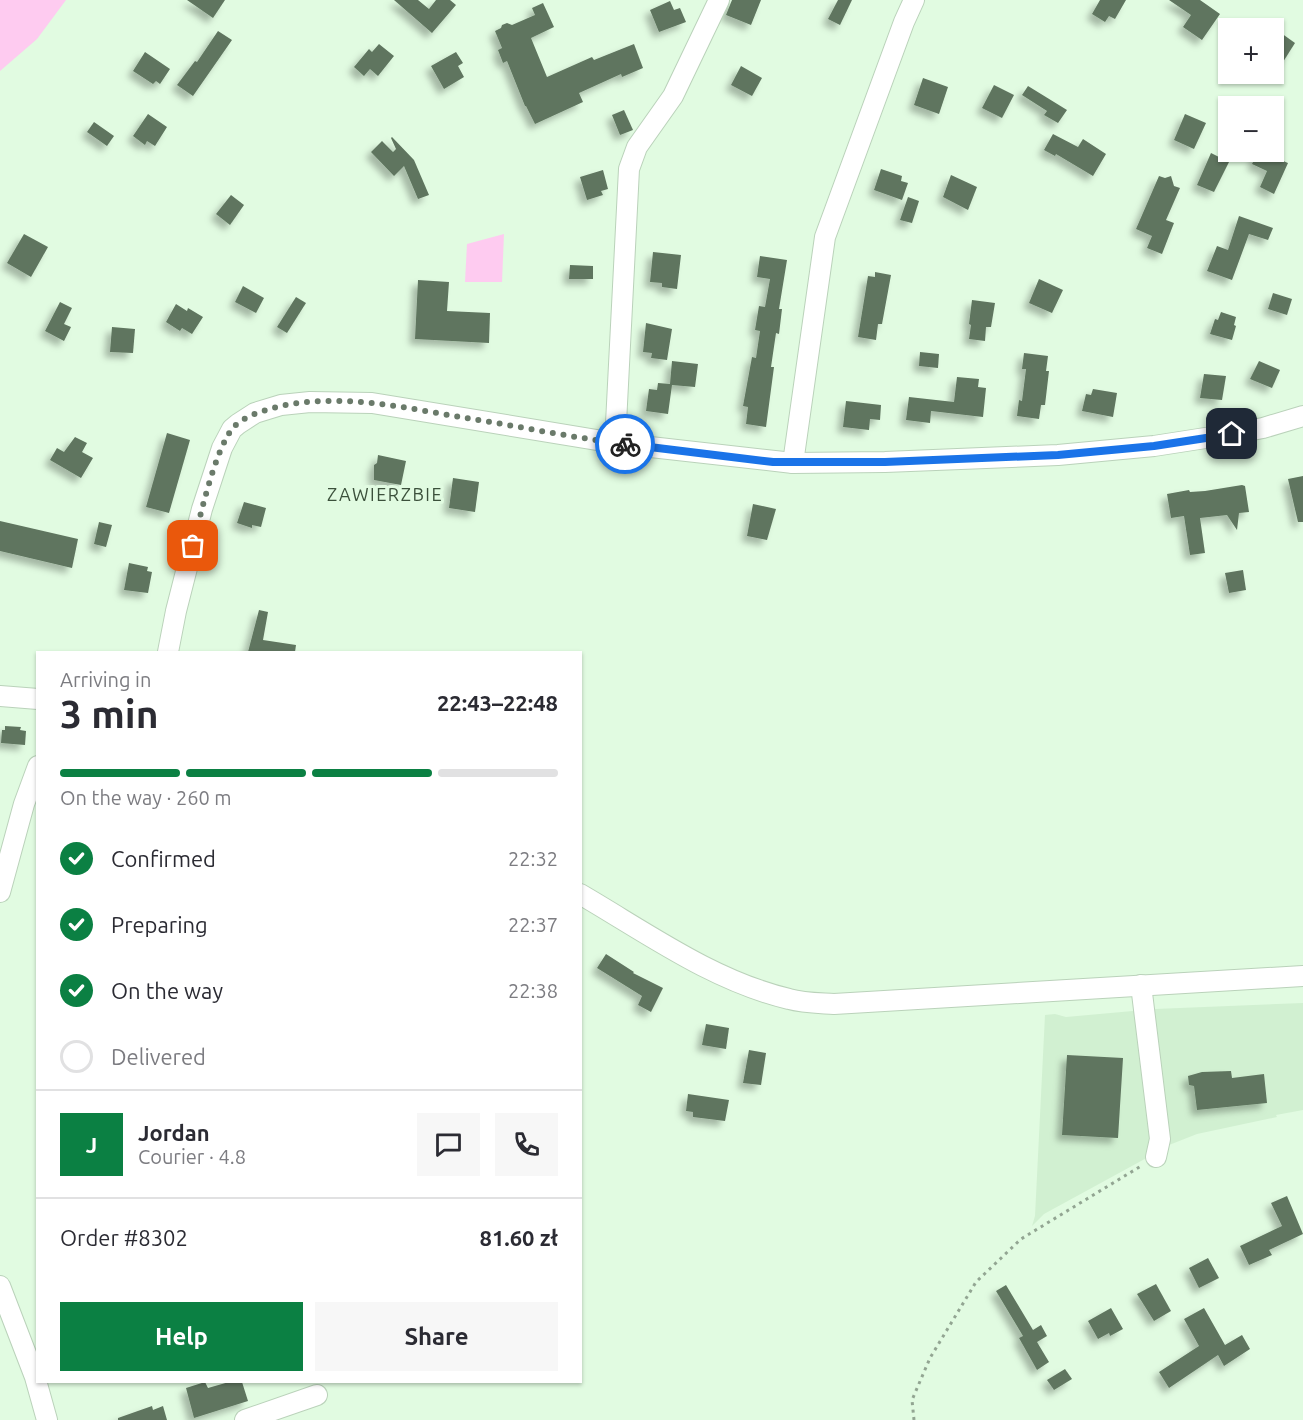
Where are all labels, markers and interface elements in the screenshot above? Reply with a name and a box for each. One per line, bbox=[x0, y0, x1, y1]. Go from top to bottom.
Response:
map controls bbox=[1218, 18, 1284, 162]
button: + bbox=[1218, 18, 1284, 84]
button: − bbox=[1218, 96, 1284, 162]
pin bbox=[1206, 408, 1257, 459]
courier bbox=[595, 414, 655, 474]
icon: home bbox=[1215, 417, 1248, 450]
icon: bike bbox=[609, 428, 642, 461]
district label: ZAWIERZBIE bbox=[327, 484, 443, 504]
pin bbox=[167, 520, 218, 571]
icon: bag bbox=[176, 529, 209, 562]
text: Arriving in bbox=[60, 668, 151, 691]
text: 22:43–22:48 bbox=[437, 690, 558, 715]
text: 3 min bbox=[60, 692, 159, 735]
text: On the way · 260 m bbox=[60, 786, 232, 809]
icon: check bbox=[60, 842, 93, 875]
text: Confirmed bbox=[111, 846, 216, 871]
text: 22:32 bbox=[508, 847, 558, 870]
icon: check bbox=[60, 908, 93, 941]
text: Preparing bbox=[111, 912, 208, 937]
text: 22:37 bbox=[508, 913, 558, 936]
icon: check bbox=[60, 974, 93, 1007]
text: On the way bbox=[111, 978, 223, 1003]
text: 22:38 bbox=[508, 979, 558, 1002]
text: Delivered bbox=[111, 1044, 206, 1069]
button: chat bbox=[417, 1113, 480, 1176]
button: phone bbox=[495, 1113, 558, 1176]
text: Jordan bbox=[138, 1120, 210, 1145]
text: J bbox=[86, 1132, 97, 1157]
text: Courier · 4.8 bbox=[138, 1145, 246, 1168]
text: Order #8302 bbox=[60, 1225, 188, 1250]
text: 81.60 zł bbox=[479, 1225, 558, 1250]
button: Help bbox=[60, 1302, 303, 1371]
button: Share bbox=[315, 1302, 558, 1371]

